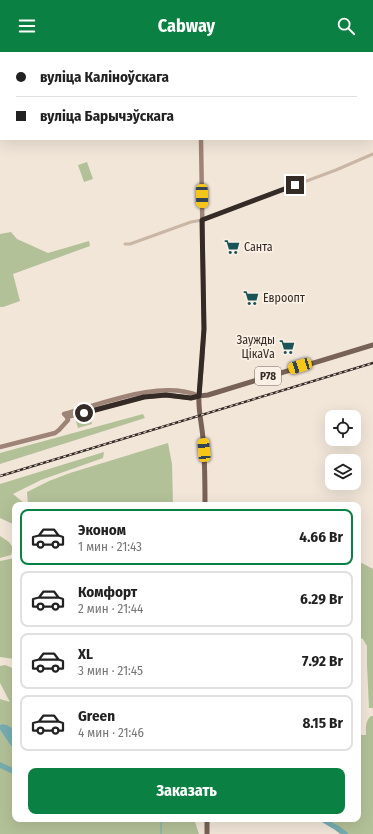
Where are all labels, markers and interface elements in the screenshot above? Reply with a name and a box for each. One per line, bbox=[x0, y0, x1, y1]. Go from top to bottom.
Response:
icon: menu bbox=[16, 15, 38, 37]
text: Cabway bbox=[158, 15, 215, 37]
icon: search bbox=[335, 15, 357, 37]
text: вуліца Каліноўскага bbox=[40, 68, 169, 86]
text: вуліца Барычэўскага bbox=[40, 107, 174, 125]
route end bbox=[286, 176, 304, 194]
car bbox=[196, 184, 208, 208]
supermarket icon: Санта bbox=[223, 238, 241, 256]
place label: Санта bbox=[244, 240, 273, 254]
supermarket icon: Евроопт bbox=[242, 289, 260, 307]
place label: Евроопт bbox=[263, 291, 305, 305]
place label: Заужды ЦікаVа bbox=[237, 333, 275, 361]
supermarket icon: Заужды ЦікаVа bbox=[278, 338, 296, 356]
car bbox=[287, 357, 313, 375]
road number: Р78 bbox=[255, 367, 281, 385]
route start bbox=[75, 404, 93, 422]
map controls bbox=[325, 410, 361, 490]
button: locate bbox=[325, 410, 361, 446]
car bbox=[197, 438, 211, 462]
button: layers bbox=[325, 454, 361, 490]
icon: car bbox=[30, 519, 66, 555]
text: Эконом bbox=[78, 521, 126, 539]
text: 4.66 Br bbox=[299, 528, 343, 546]
text: 1 мин · 21:43 bbox=[78, 539, 142, 554]
icon: car bbox=[30, 581, 66, 617]
text: Комфорт bbox=[78, 583, 137, 601]
text: 6.29 Br bbox=[300, 590, 343, 608]
text: 2 мин · 21:44 bbox=[78, 601, 143, 616]
icon: car bbox=[30, 643, 66, 679]
text: XL bbox=[78, 645, 93, 663]
text: 7.92 Br bbox=[302, 652, 343, 670]
text: 3 мин · 21:45 bbox=[78, 663, 143, 678]
icon: car bbox=[30, 705, 66, 741]
text: Green bbox=[78, 707, 115, 725]
text: 8.15 Br bbox=[302, 714, 343, 732]
text: 4 мин · 21:46 bbox=[78, 725, 144, 740]
button: Заказать bbox=[28, 768, 345, 814]

